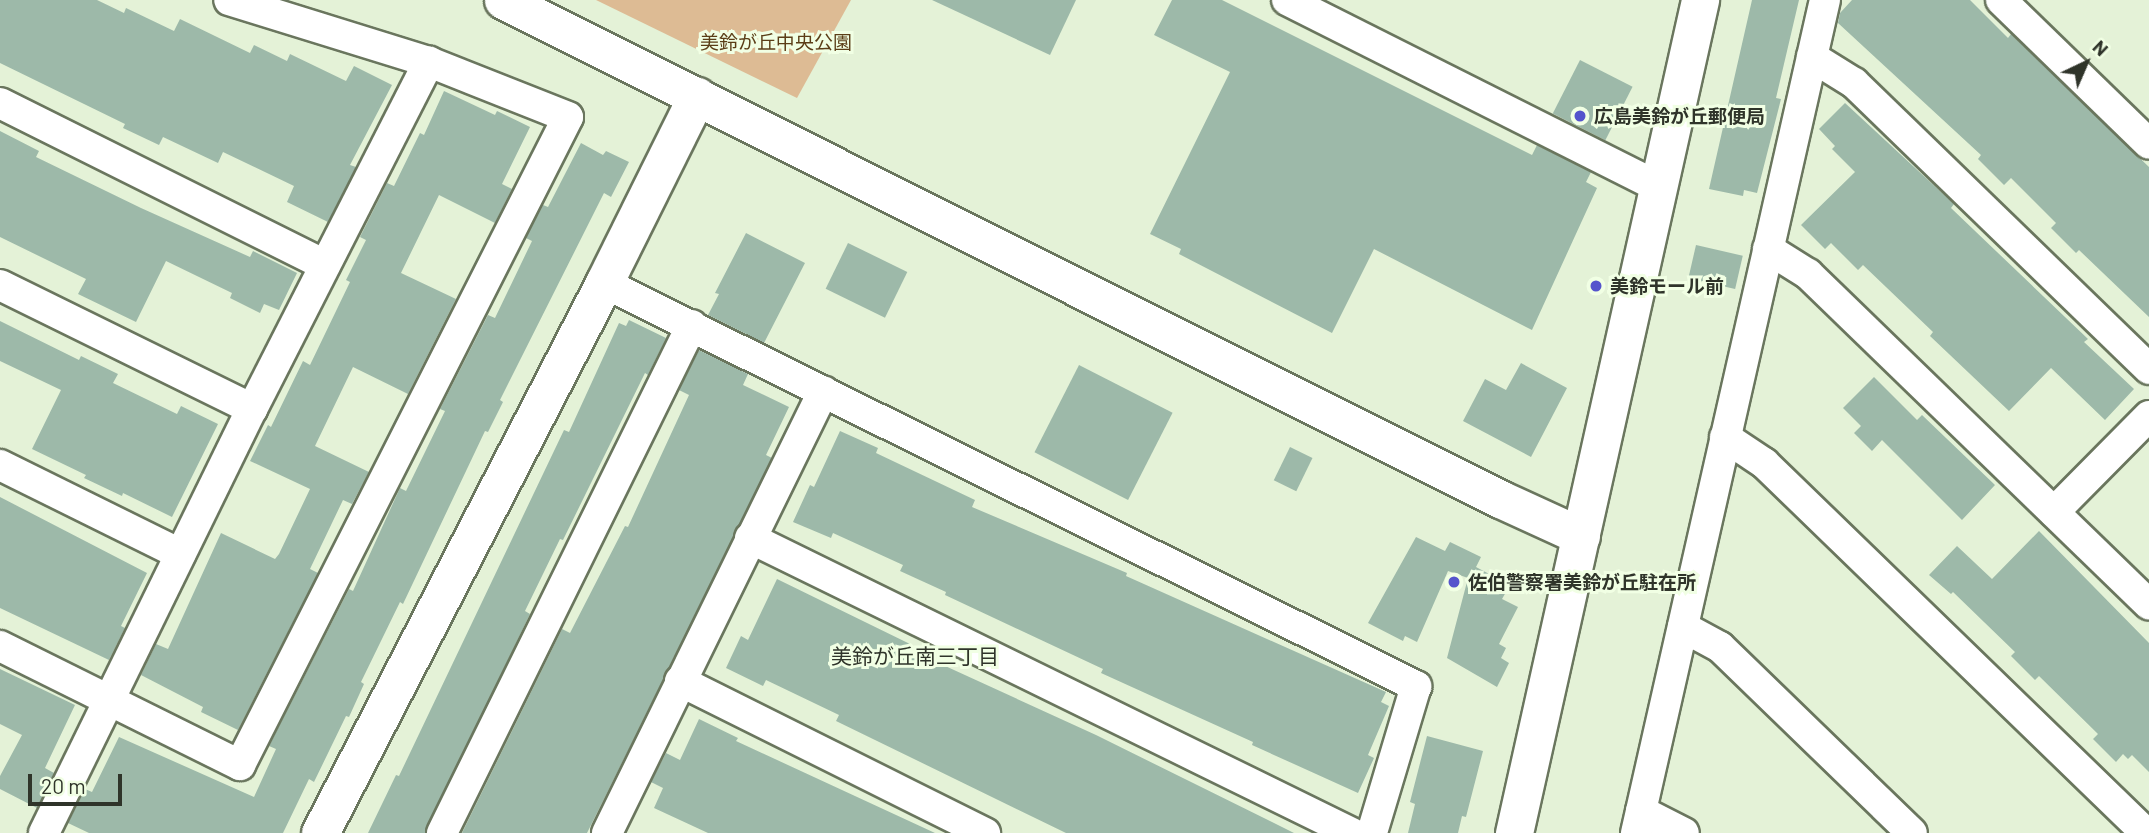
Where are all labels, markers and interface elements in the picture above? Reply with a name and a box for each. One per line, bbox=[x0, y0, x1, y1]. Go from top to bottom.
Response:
north arrow bbox=[2051, 28, 2121, 98]
park label: 美鈴が丘中央公園 bbox=[700, 31, 852, 53]
text: N bbox=[2088, 35, 2113, 60]
place label: 広島美鈴が丘郵便局 bbox=[1594, 105, 1765, 127]
marker: 広島美鈴が丘郵便局 bbox=[1572, 108, 1588, 124]
place label: 美鈴モール前 bbox=[1610, 275, 1724, 297]
marker: 美鈴モール前 bbox=[1588, 278, 1604, 294]
place label: 佐伯警察署美鈴が丘駐在所 bbox=[1468, 571, 1696, 593]
marker: 佐伯警察署美鈴が丘駐在所 bbox=[1446, 574, 1462, 590]
district label: 美鈴が丘南三丁目 bbox=[831, 643, 999, 669]
scale bar bbox=[32, 760, 126, 804]
text: 20 m bbox=[41, 773, 86, 798]

